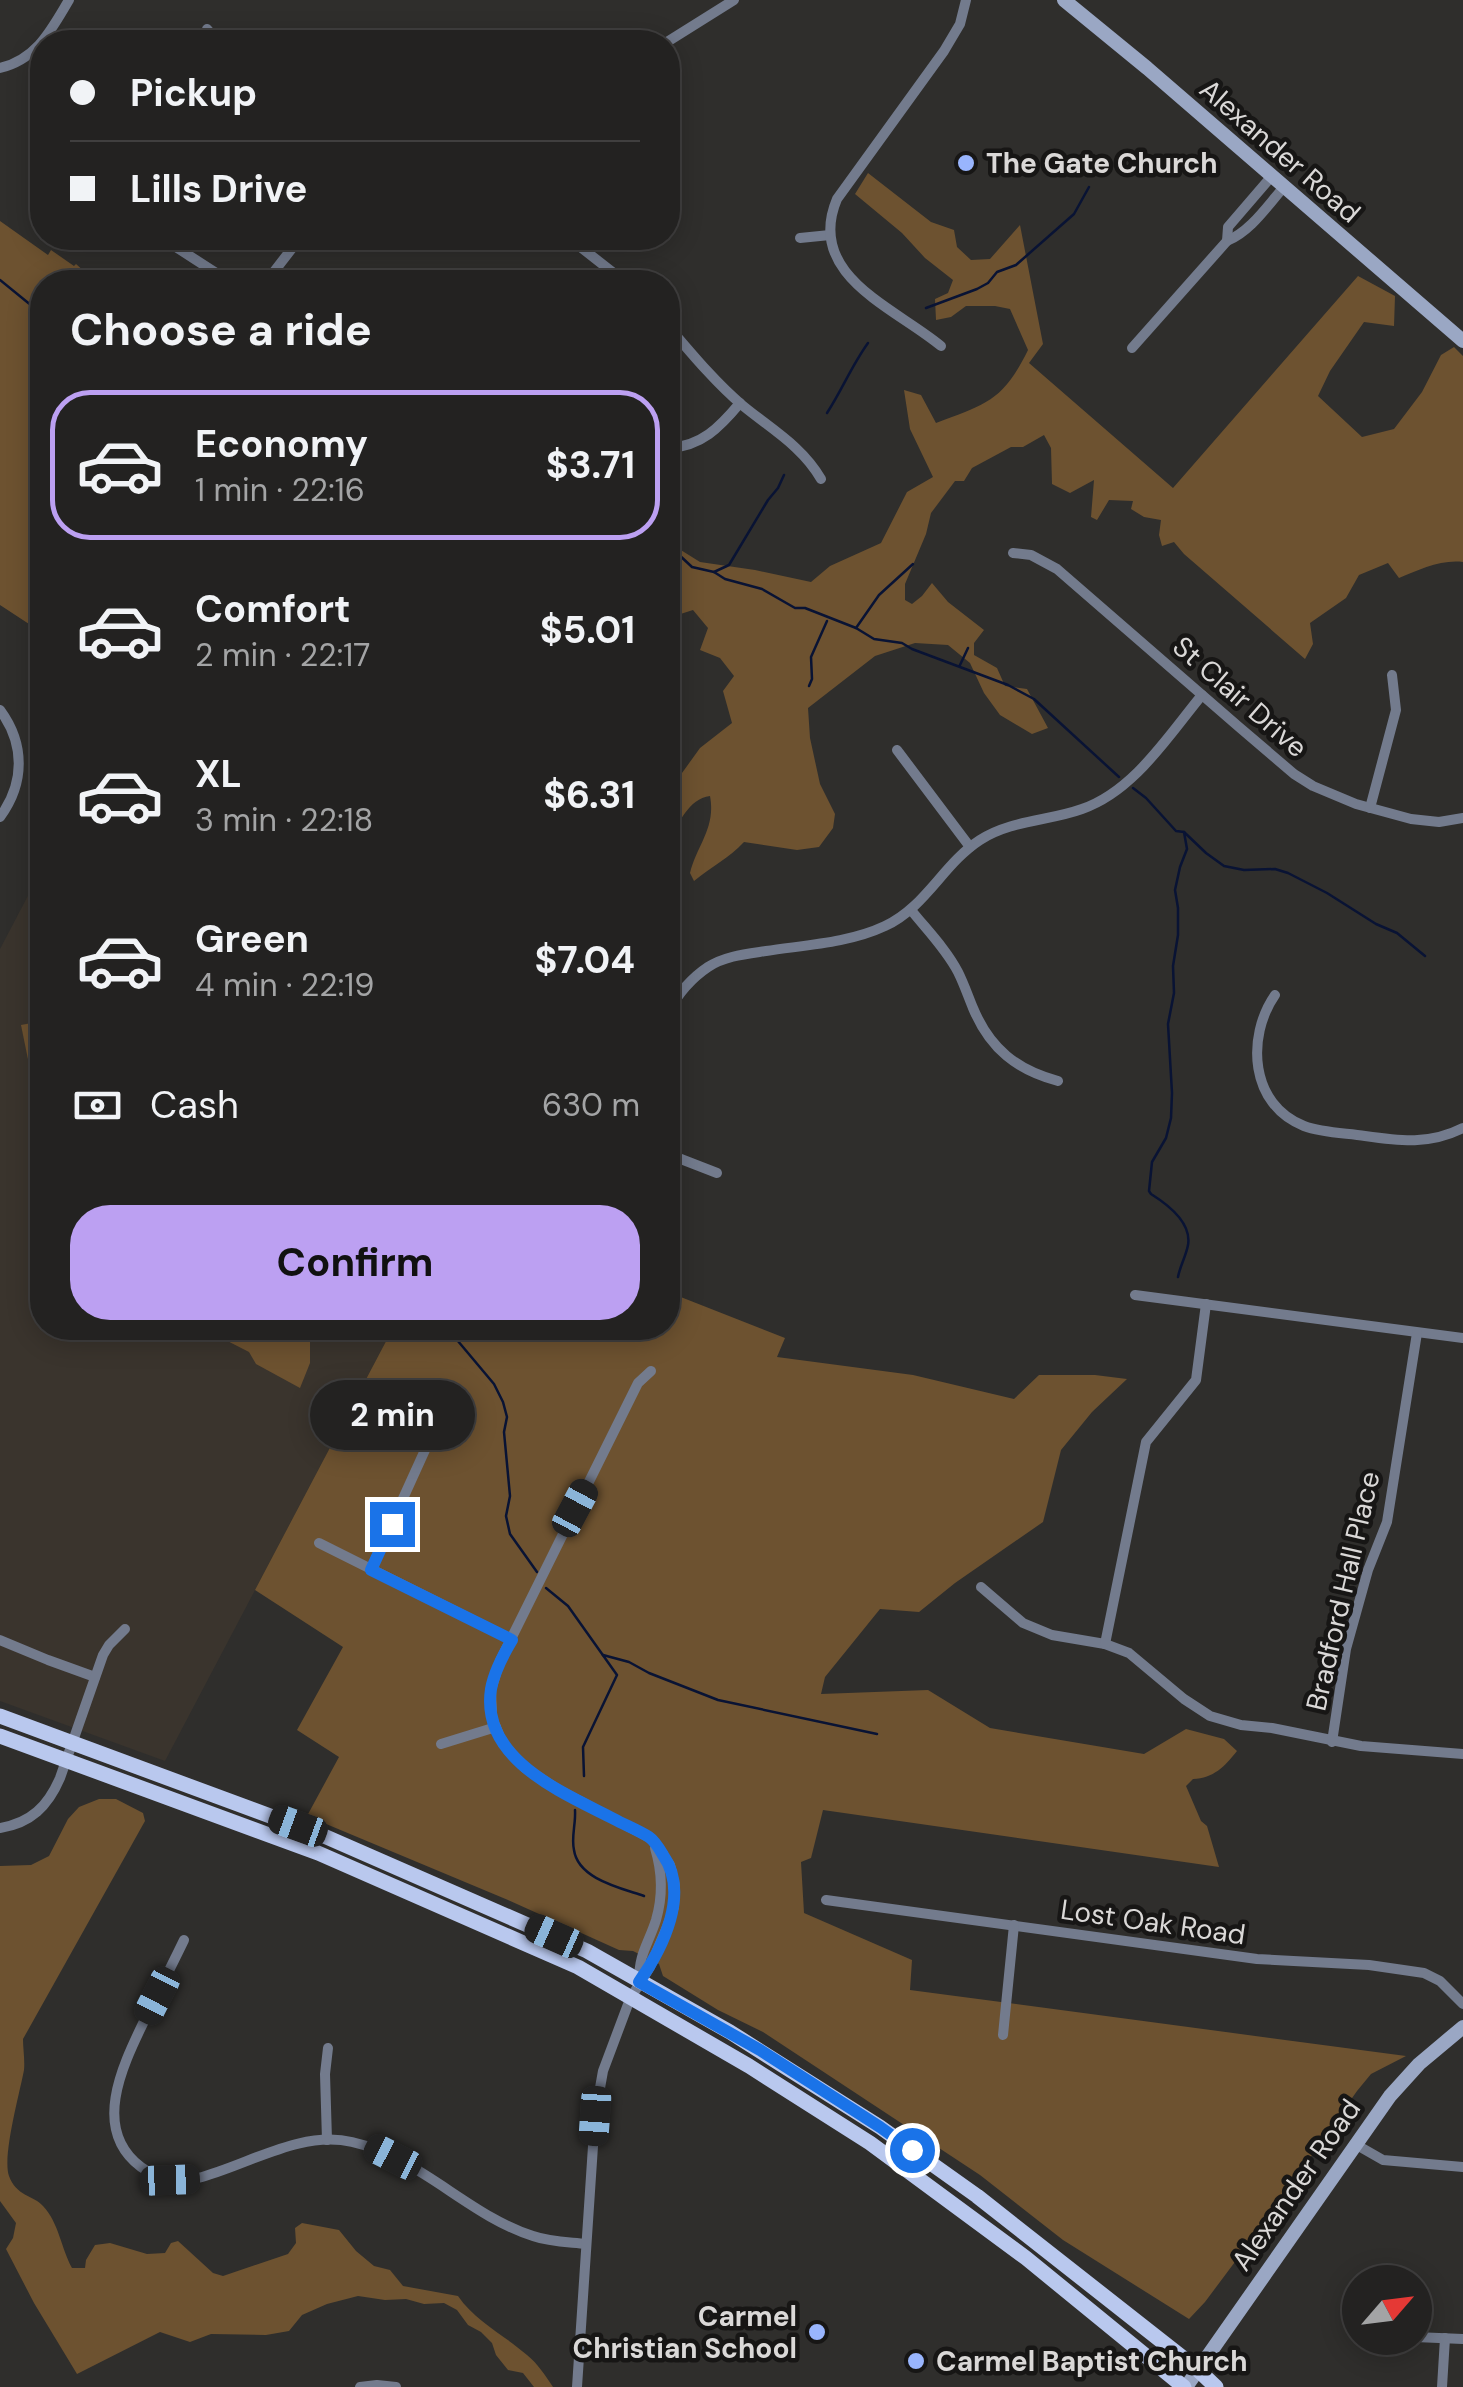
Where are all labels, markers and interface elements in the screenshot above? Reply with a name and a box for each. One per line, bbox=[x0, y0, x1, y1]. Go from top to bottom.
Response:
text: Pickup bbox=[130, 68, 257, 118]
street label: Alexander Road bbox=[1192, 71, 1368, 231]
place label: The Gate Church bbox=[986, 145, 1217, 182]
marker: The Gate Church bbox=[955, 152, 977, 174]
text: Lills Drive bbox=[130, 164, 307, 214]
text: Choose a ride bbox=[70, 300, 372, 359]
text: Economy bbox=[195, 419, 368, 469]
icon: car bbox=[75, 420, 165, 510]
text: $3.71 bbox=[546, 440, 635, 490]
text: 1 min · 22:16 bbox=[195, 469, 365, 511]
text: Comfort bbox=[195, 584, 351, 634]
icon: car bbox=[75, 585, 165, 675]
text: $5.01 bbox=[540, 605, 635, 655]
street label: St Clair Drive bbox=[1165, 628, 1315, 766]
text: 2 min · 22:17 bbox=[195, 634, 370, 676]
text: XL bbox=[195, 749, 242, 799]
icon: car bbox=[75, 750, 165, 840]
text: $6.31 bbox=[543, 770, 635, 820]
text: 3 min · 22:18 bbox=[195, 799, 373, 841]
text: Green bbox=[195, 914, 309, 964]
icon: car bbox=[75, 915, 165, 1005]
text: $7.04 bbox=[534, 935, 635, 985]
text: 4 min · 22:19 bbox=[195, 964, 374, 1006]
icon: cash bbox=[70, 1078, 125, 1133]
text: Cash bbox=[150, 1080, 239, 1130]
text: 630 m bbox=[542, 1084, 640, 1126]
button: Confirm bbox=[70, 1205, 640, 1320]
callout: 2 min bbox=[310, 1379, 474, 1449]
text: 2 min bbox=[350, 1394, 435, 1436]
street label: Bradford Hall Place bbox=[1297, 1468, 1389, 1714]
car bbox=[548, 1474, 602, 1542]
route end bbox=[370, 1502, 415, 1547]
car bbox=[265, 1802, 331, 1850]
street label: Lost Oak Road bbox=[1058, 1891, 1248, 1953]
car bbox=[520, 1910, 588, 1962]
car bbox=[130, 1962, 184, 2030]
car bbox=[578, 2085, 612, 2147]
street label: Alexander Road bbox=[1223, 2092, 1369, 2278]
route start bbox=[890, 2128, 935, 2173]
car bbox=[359, 2130, 427, 2184]
car bbox=[139, 2164, 201, 2196]
north arrow bbox=[1342, 2265, 1432, 2355]
map controls bbox=[1342, 2265, 1432, 2355]
place label: Carmel Christian School bbox=[573, 2298, 797, 2367]
marker: Carmel Christian School bbox=[806, 2321, 828, 2343]
place label: Carmel Baptist Church bbox=[936, 2343, 1248, 2380]
marker: Carmel Baptist Church bbox=[905, 2350, 927, 2372]

